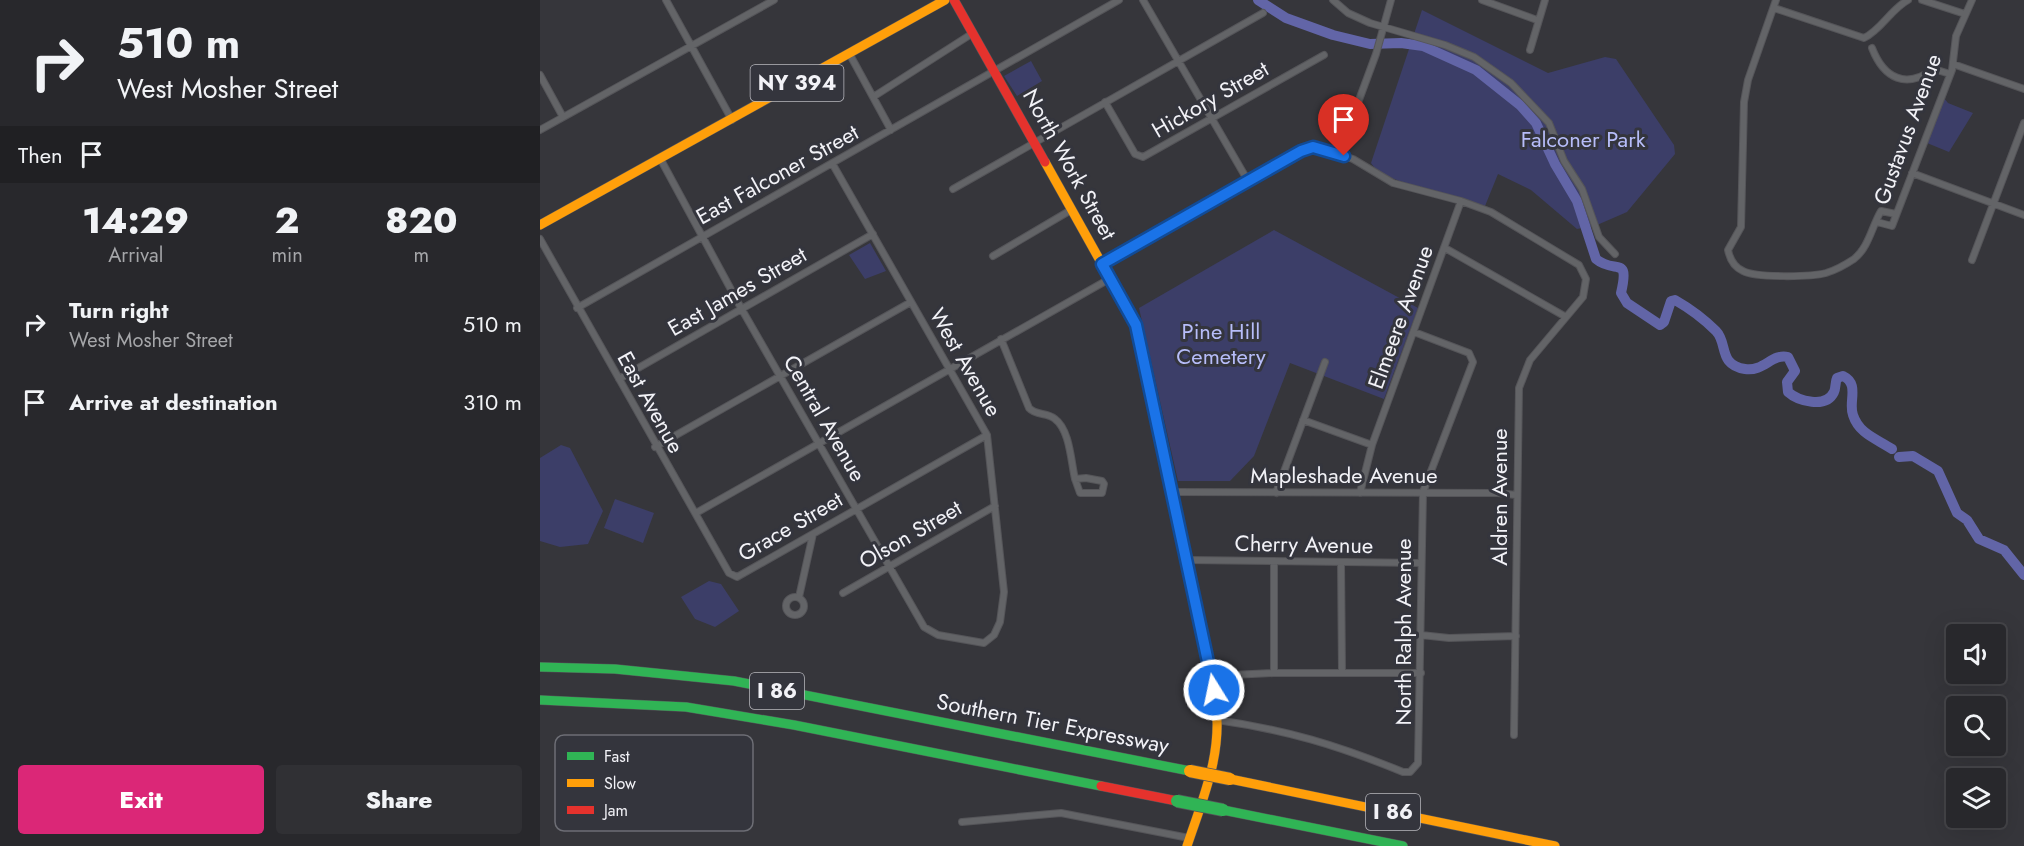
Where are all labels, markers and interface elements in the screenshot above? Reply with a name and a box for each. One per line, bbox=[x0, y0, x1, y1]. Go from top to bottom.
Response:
text: 510 m bbox=[117, 13, 240, 74]
icon: right bbox=[18, 24, 96, 102]
street label: Gustavus Avenue bbox=[1865, 49, 1949, 209]
street label: Hickory Street bbox=[1146, 52, 1275, 145]
road number: NY 394 bbox=[750, 65, 844, 101]
text: West Mosher Street bbox=[117, 69, 338, 108]
street label: North Work Street bbox=[1015, 83, 1125, 246]
pin bbox=[1318, 94, 1369, 156]
icon: arrive bbox=[1327, 103, 1360, 136]
street label: East Falconer Street bbox=[690, 116, 865, 232]
park label: Falconer Park bbox=[1521, 123, 1646, 155]
icon: arrive bbox=[75, 138, 108, 171]
text: Then bbox=[18, 139, 63, 171]
text: 14:29 bbox=[82, 194, 189, 246]
text: 2 bbox=[275, 194, 299, 246]
text: 820 bbox=[385, 194, 458, 246]
street label: East James Street bbox=[662, 238, 813, 344]
text: Arrival bbox=[108, 241, 163, 270]
text: min bbox=[271, 241, 303, 270]
text: m bbox=[414, 241, 429, 270]
street label: Elmeere Avenue bbox=[1359, 241, 1441, 393]
text: Turn right bbox=[69, 294, 169, 326]
street label: West Avenue bbox=[922, 302, 1010, 422]
icon: right bbox=[18, 308, 51, 341]
text: 510 m bbox=[463, 308, 522, 340]
park label: Pine Hill Cemetery bbox=[1176, 315, 1266, 372]
text: West Mosher Street bbox=[69, 326, 233, 355]
street label: East Avenue bbox=[610, 345, 692, 459]
street label: Central Avenue bbox=[776, 349, 874, 487]
icon: arrive bbox=[18, 386, 51, 419]
text: Arrive at destination bbox=[69, 386, 278, 418]
text: 310 m bbox=[463, 386, 522, 418]
street label: Aldren Avenue bbox=[1483, 428, 1515, 566]
street label: Mapleshade Avenue bbox=[1250, 459, 1438, 491]
street label: Grace Street bbox=[732, 483, 849, 569]
street label: Olson Street bbox=[853, 491, 968, 576]
street label: Cherry Avenue bbox=[1234, 527, 1374, 561]
street label: North Ralph Avenue bbox=[1387, 538, 1419, 726]
map controls bbox=[1946, 624, 2006, 828]
button: sound bbox=[1946, 624, 2006, 684]
position arrow bbox=[1182, 658, 1246, 722]
road number: I 86 bbox=[750, 673, 804, 709]
street label: Southern Tier Expressway bbox=[934, 685, 1172, 761]
button: search bbox=[1946, 696, 2006, 756]
legend bbox=[555, 735, 753, 831]
text: Fast bbox=[604, 745, 630, 768]
button: Exit bbox=[18, 765, 264, 834]
button: Share bbox=[276, 765, 522, 834]
button: layers bbox=[1946, 768, 2006, 828]
text: Slow bbox=[604, 772, 636, 795]
road number: I 86 bbox=[1366, 794, 1420, 830]
text: Jam bbox=[602, 799, 628, 822]

